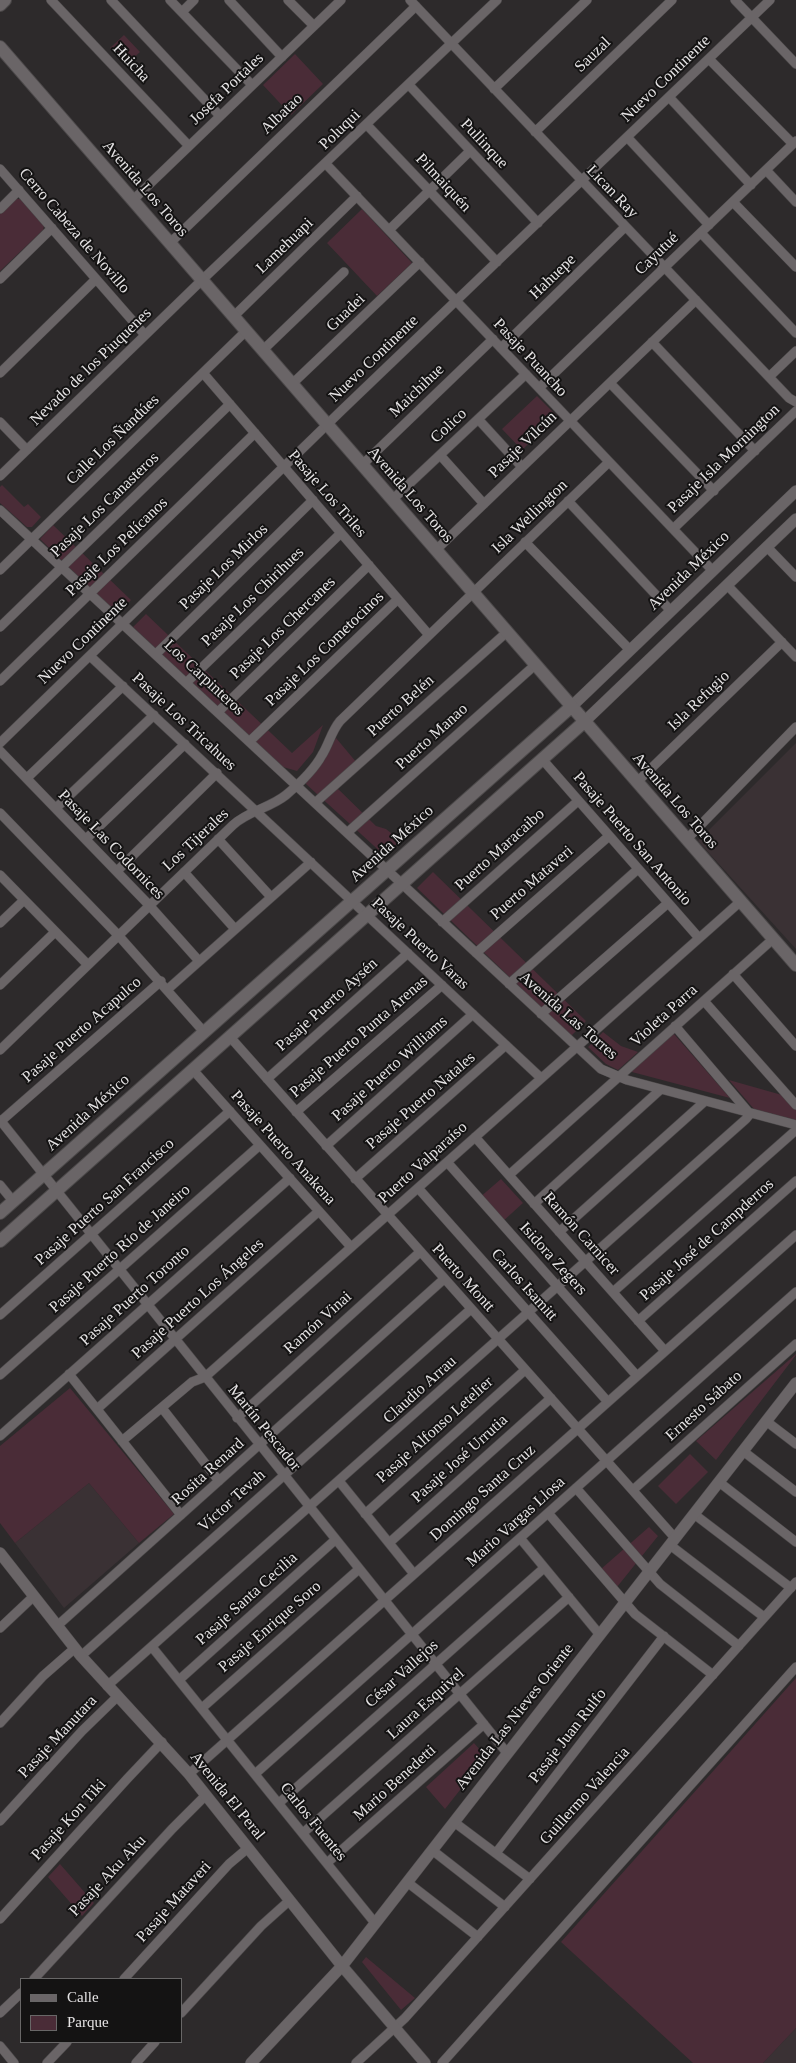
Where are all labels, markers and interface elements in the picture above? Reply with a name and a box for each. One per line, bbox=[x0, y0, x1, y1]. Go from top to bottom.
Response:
street label: Nuevo Continente bbox=[617, 32, 715, 126]
street label: Sauzal bbox=[571, 33, 615, 77]
street label: Huicha bbox=[108, 40, 154, 86]
street label: Josefa Portales bbox=[186, 49, 268, 129]
street label: Albatao bbox=[257, 90, 307, 138]
street label: Poluqui bbox=[315, 106, 365, 154]
street label: Pullinque bbox=[456, 115, 512, 173]
street label: Avenida Los Toros bbox=[98, 137, 192, 241]
street label: Pilmaiquén bbox=[411, 150, 475, 216]
street label: Lican Ray bbox=[582, 162, 642, 222]
street label: Cerro Cabeza de Novillo bbox=[14, 165, 134, 297]
street label: Lamehuapi bbox=[252, 214, 318, 278]
street label: Cayutué bbox=[631, 229, 683, 279]
street label: Hahuepe bbox=[526, 250, 580, 304]
street label: Guadei bbox=[323, 290, 369, 336]
street label: Nevado de los Piuquenes bbox=[26, 304, 156, 430]
street label: Nuevo Continente bbox=[325, 312, 423, 406]
street label: Pasaje Puancho bbox=[489, 315, 571, 401]
street label: Maichihue bbox=[386, 360, 448, 422]
street label: Calle Los Ñandúes bbox=[63, 391, 163, 489]
street label: Pasaje Isla Mornington bbox=[664, 401, 784, 517]
street label: Colico bbox=[427, 404, 471, 448]
street label: Pasaje Vilcún bbox=[485, 408, 561, 482]
street label: Avenida Los Toros bbox=[363, 443, 457, 547]
street label: Pasaje Los Triles bbox=[284, 446, 370, 542]
street label: Pasaje Los Canasteros bbox=[47, 448, 163, 562]
street label: Isla Wellington bbox=[488, 476, 572, 558]
street label: Pasaje Los Pelícanos bbox=[62, 493, 172, 601]
street label: Pasaje Los Mirlos bbox=[176, 520, 272, 614]
street label: Avenida México bbox=[644, 527, 734, 615]
street label: Pasaje Los Chirihues bbox=[198, 543, 308, 651]
street label: Pasaje Los Chercanes bbox=[226, 573, 340, 683]
street label: Pasaje Los Cometocinos bbox=[262, 587, 388, 711]
street label: Nuevo Continente bbox=[34, 594, 132, 688]
street label: Los Carpinteros bbox=[160, 636, 248, 720]
street label: Isla Refugio bbox=[664, 667, 734, 735]
street label: Pasaje Los Tricahues bbox=[128, 669, 240, 775]
street label: Puerto Belén bbox=[364, 671, 438, 741]
street label: Puerto Manao bbox=[392, 700, 472, 774]
street label: Avenida Los Toros bbox=[628, 749, 722, 853]
street label: Pasaje Puerto San Antonio bbox=[569, 768, 695, 910]
street label: Pasaje Las Codornices bbox=[54, 786, 168, 904]
street label: Avenida México bbox=[346, 801, 438, 887]
street label: Los Tijerales bbox=[159, 805, 233, 875]
street label: Puerto Maracaibo bbox=[451, 805, 549, 895]
street label: Puerto Mataveri bbox=[487, 842, 577, 924]
street label: Pasaje Puerto Varas bbox=[367, 894, 473, 994]
street label: Pasaje Puerto Aysén bbox=[272, 954, 382, 1056]
street label: Avenida Las Torres bbox=[515, 968, 621, 1064]
street label: Pasaje Puerto Punta Arenas bbox=[286, 972, 432, 1102]
street label: Pasaje Puerto Acapulco bbox=[18, 973, 146, 1087]
street label: Violeta Parra bbox=[626, 981, 702, 1051]
street label: Pasaje Puerto Williams bbox=[328, 1012, 452, 1126]
street label: Pasaje Puerto Natales bbox=[362, 1048, 480, 1154]
street label: Avenida México bbox=[42, 1070, 134, 1156]
street label: Pasaje Puerto Anakena bbox=[227, 1087, 339, 1209]
street label: Puerto Valparaíso bbox=[374, 1118, 472, 1208]
street label: Pasaje Puerto San Francisco bbox=[31, 1134, 179, 1270]
street label: Pasaje José de Campderros bbox=[636, 1175, 778, 1305]
street label: Pasaje Puerto Río de Janeiro bbox=[46, 1181, 194, 1317]
street label: Ramón Carnicer bbox=[539, 1188, 623, 1280]
street label: Isidora Zegers bbox=[515, 1218, 591, 1300]
street label: Pasaje Puerto Los Ángeles bbox=[128, 1235, 268, 1363]
street label: Puerto Montt bbox=[427, 1240, 499, 1316]
street label: Pasaje Puerto Toronto bbox=[76, 1242, 194, 1350]
street label: Carlos Isamitt bbox=[487, 1245, 561, 1325]
street label: Ramón Vinai bbox=[280, 1287, 356, 1359]
street label: Claudio Arrau bbox=[379, 1352, 461, 1428]
street label: Ernesto Sábato bbox=[662, 1367, 746, 1445]
street label: Pasaje Alfonso Letelier bbox=[373, 1373, 497, 1487]
street label: Martín Pescador bbox=[223, 1381, 305, 1475]
street label: Pasaje José Urrutia bbox=[408, 1411, 512, 1507]
street label: Rosita Renard bbox=[168, 1434, 248, 1510]
street label: Domingo Santa Cruz bbox=[426, 1441, 540, 1545]
street label: Víctor Tevah bbox=[194, 1466, 270, 1536]
street label: Mario Vargas Llosa bbox=[463, 1473, 569, 1571]
street label: Pasaje Santa Cecilia bbox=[192, 1548, 302, 1650]
street label: Pasaje Enrique Soro bbox=[215, 1577, 325, 1677]
street label: César Vallejos bbox=[361, 1636, 443, 1712]
street label: Avenida Las Nieves Oriente bbox=[452, 1640, 578, 1794]
street label: Laura Esquivel bbox=[383, 1664, 469, 1744]
street label: Pasaje Juan Rulfo bbox=[525, 1685, 611, 1787]
street label: Pasaje Manutara bbox=[15, 1692, 101, 1782]
street label: Mario Benedetti bbox=[350, 1741, 440, 1825]
street label: Guillermo Valencia bbox=[536, 1743, 634, 1849]
street label: Avenida El Peral bbox=[186, 1748, 268, 1844]
street label: Pasaje Kon Tiki bbox=[28, 1775, 110, 1865]
street label: Carlos Fuentes bbox=[275, 1779, 351, 1865]
street label: Pasaje Aku Aku bbox=[66, 1831, 150, 1921]
street label: Pasaje Mataveri bbox=[133, 1857, 215, 1947]
legend bbox=[20, 1978, 182, 2043]
text: Calle bbox=[67, 1989, 99, 2005]
text: Parque bbox=[67, 2014, 109, 2030]

